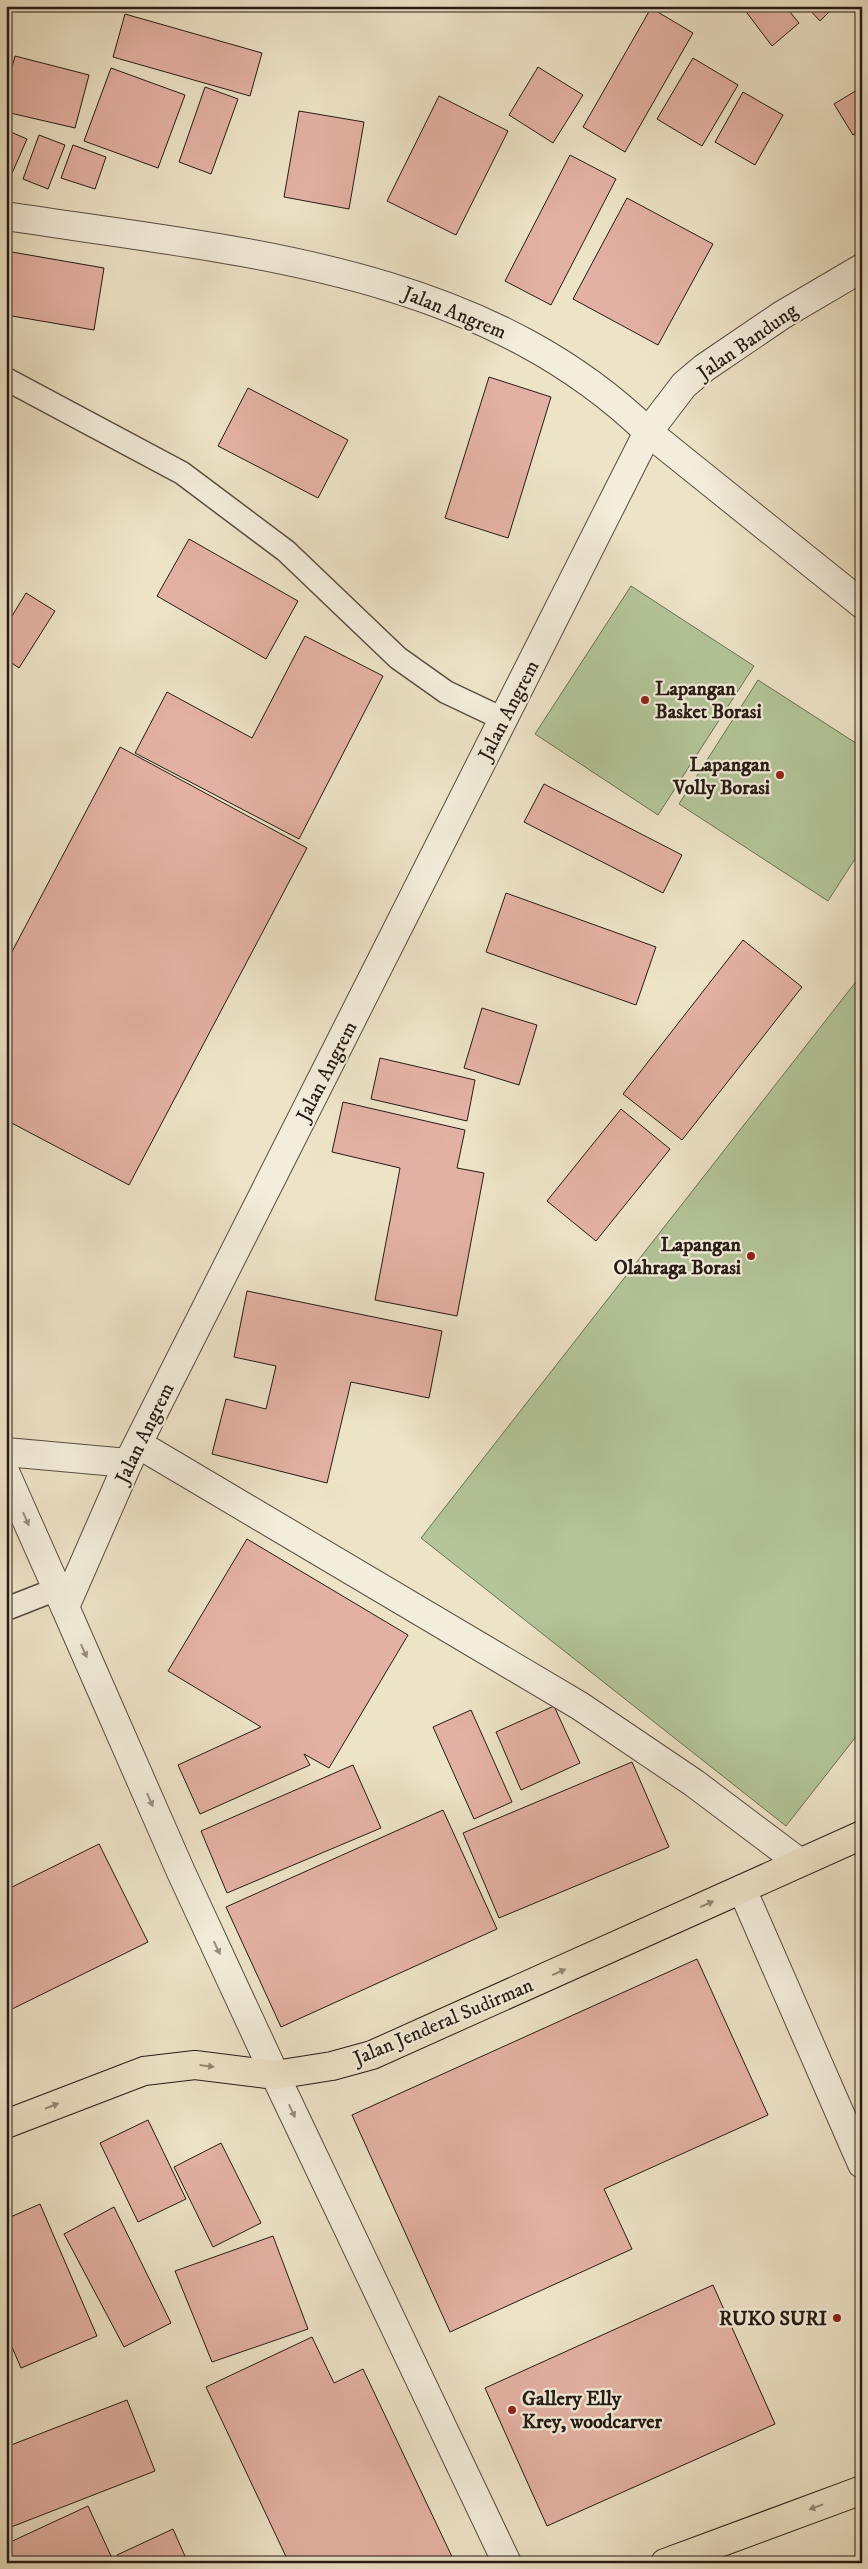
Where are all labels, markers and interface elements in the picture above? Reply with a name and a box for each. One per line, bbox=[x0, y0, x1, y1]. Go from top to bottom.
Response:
street label: Jalan Angrem bbox=[397, 281, 510, 345]
street label: Jalan Bandung bbox=[691, 298, 803, 387]
street label: Jalan Angrem bbox=[473, 656, 545, 767]
place label: Lapangan Basket Borasi bbox=[655, 677, 762, 725]
marker: Lapangan Basket Borasi bbox=[639, 694, 651, 706]
place label: Lapangan Volly Borasi bbox=[672, 753, 771, 801]
marker: Lapangan Volly Borasi bbox=[774, 769, 786, 781]
street label: Jalan Angrem bbox=[291, 1017, 363, 1128]
place label: Lapangan Olahraga Borasi bbox=[613, 1233, 742, 1281]
marker: Lapangan Olahraga Borasi bbox=[745, 1250, 757, 1262]
street label: Jalan Angrem bbox=[109, 1379, 180, 1490]
one-way arrow bbox=[22, 1512, 30, 1526]
one-way arrow bbox=[81, 1644, 89, 1658]
one-way arrow bbox=[146, 1793, 154, 1807]
one-way arrow bbox=[700, 1900, 714, 1908]
one-way arrow bbox=[213, 1941, 221, 1955]
one-way arrow bbox=[552, 1967, 566, 1975]
street label: Jalan Jenderal Sudirman bbox=[348, 1973, 538, 2072]
one-way arrow bbox=[199, 2062, 215, 2070]
one-way arrow bbox=[45, 2102, 60, 2110]
one-way arrow bbox=[288, 2104, 297, 2119]
place label: RUKO SURI bbox=[719, 2307, 827, 2332]
marker: RUKO SURI bbox=[831, 2312, 843, 2324]
place label: Gallery Elly Krey, woodcarver bbox=[522, 2387, 662, 2435]
marker: Gallery Elly Krey, woodcarver bbox=[506, 2404, 518, 2416]
one-way arrow bbox=[808, 2503, 823, 2511]

